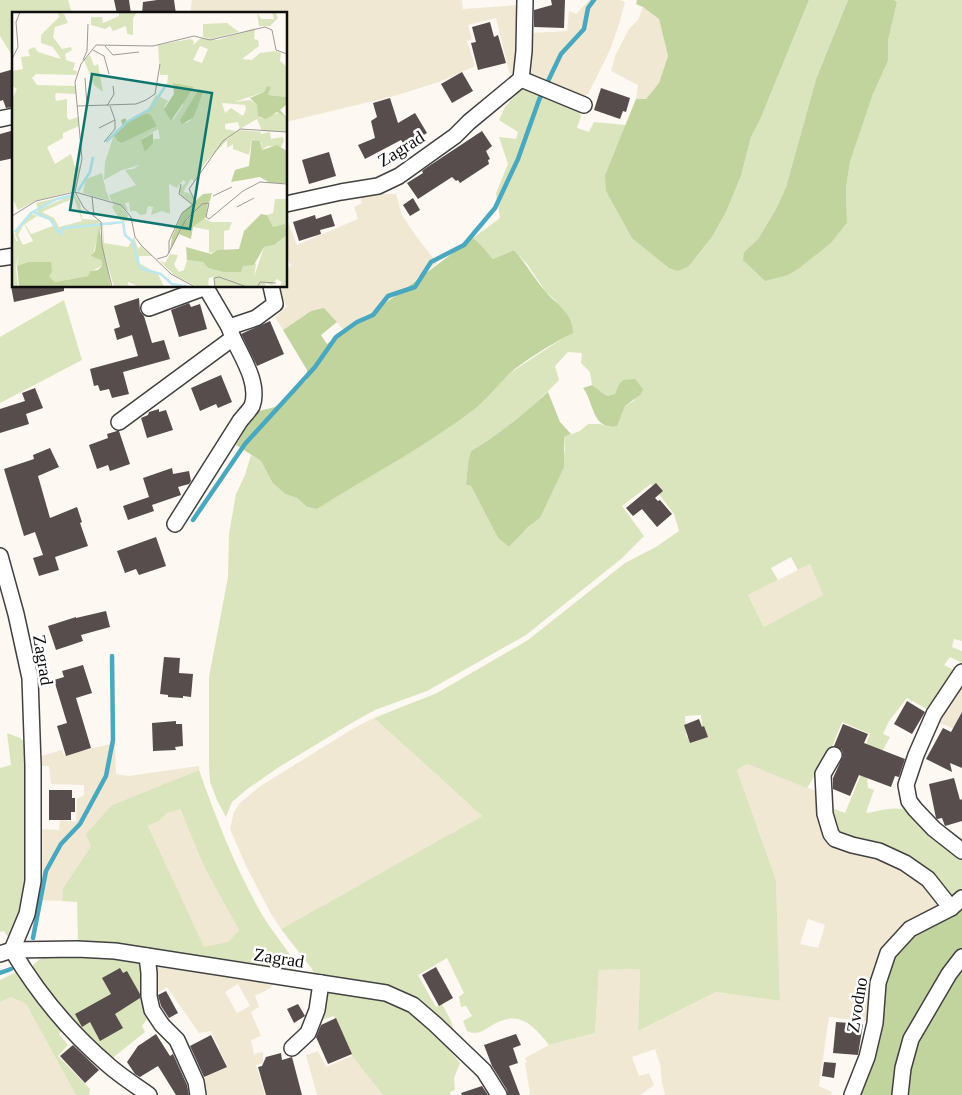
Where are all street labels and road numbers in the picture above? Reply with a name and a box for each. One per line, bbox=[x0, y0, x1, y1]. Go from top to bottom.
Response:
street label: Zagrad bbox=[374, 127, 428, 171]
street label: Zagrad bbox=[29, 633, 57, 687]
street label: Zagrad bbox=[252, 944, 306, 972]
street label: Zvodno bbox=[843, 976, 871, 1034]

